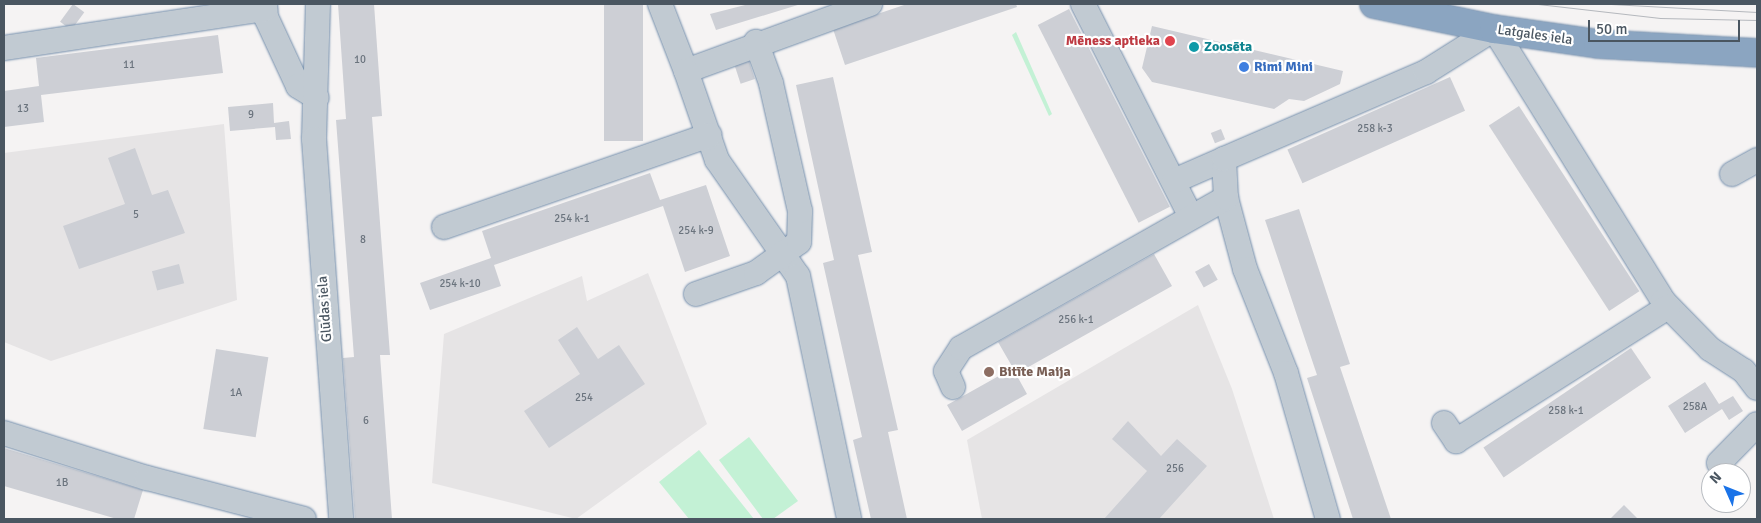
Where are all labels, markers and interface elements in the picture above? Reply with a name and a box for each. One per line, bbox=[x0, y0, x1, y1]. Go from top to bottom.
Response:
scale bar bbox=[1591, 10, 1744, 42]
text: 50 m bbox=[1596, 20, 1627, 38]
street label: Latgales iela bbox=[1496, 21, 1574, 49]
place label: Mēness aptieka bbox=[1066, 33, 1160, 49]
marker: Mēness aptieka bbox=[1164, 35, 1176, 47]
place label: Zoosēta bbox=[1204, 39, 1252, 55]
marker: Zoosēta bbox=[1188, 41, 1200, 53]
house number: 10 bbox=[354, 53, 366, 67]
house number: 11 bbox=[123, 58, 135, 72]
place label: Rimi Mini bbox=[1254, 59, 1313, 75]
marker: Rimi Mini bbox=[1238, 61, 1250, 73]
house number: 13 bbox=[17, 102, 29, 116]
house number: 9 bbox=[248, 108, 254, 122]
house number: 258 k-3 bbox=[1357, 122, 1393, 136]
house number: 5 bbox=[133, 208, 139, 222]
house number: 254 k-1 bbox=[554, 212, 590, 226]
house number: 254 k-9 bbox=[678, 224, 714, 238]
house number: 8 bbox=[360, 233, 366, 247]
street label: Glūdas iela bbox=[314, 275, 336, 343]
house number: 254 k-10 bbox=[439, 277, 481, 291]
house number: 256 k-1 bbox=[1058, 313, 1094, 327]
place label: Bitīte Maija bbox=[999, 364, 1071, 380]
marker: Bitīte Maija bbox=[983, 366, 995, 378]
house number: 1A bbox=[230, 386, 242, 400]
house number: 254 bbox=[575, 391, 593, 405]
house number: 258A bbox=[1683, 400, 1707, 414]
house number: 258 k-1 bbox=[1548, 404, 1584, 418]
house number: 6 bbox=[363, 414, 369, 428]
house number: 256 bbox=[1166, 462, 1184, 476]
north arrow bbox=[1701, 463, 1751, 513]
text: N bbox=[1706, 469, 1725, 487]
house number: 1B bbox=[56, 476, 68, 490]

